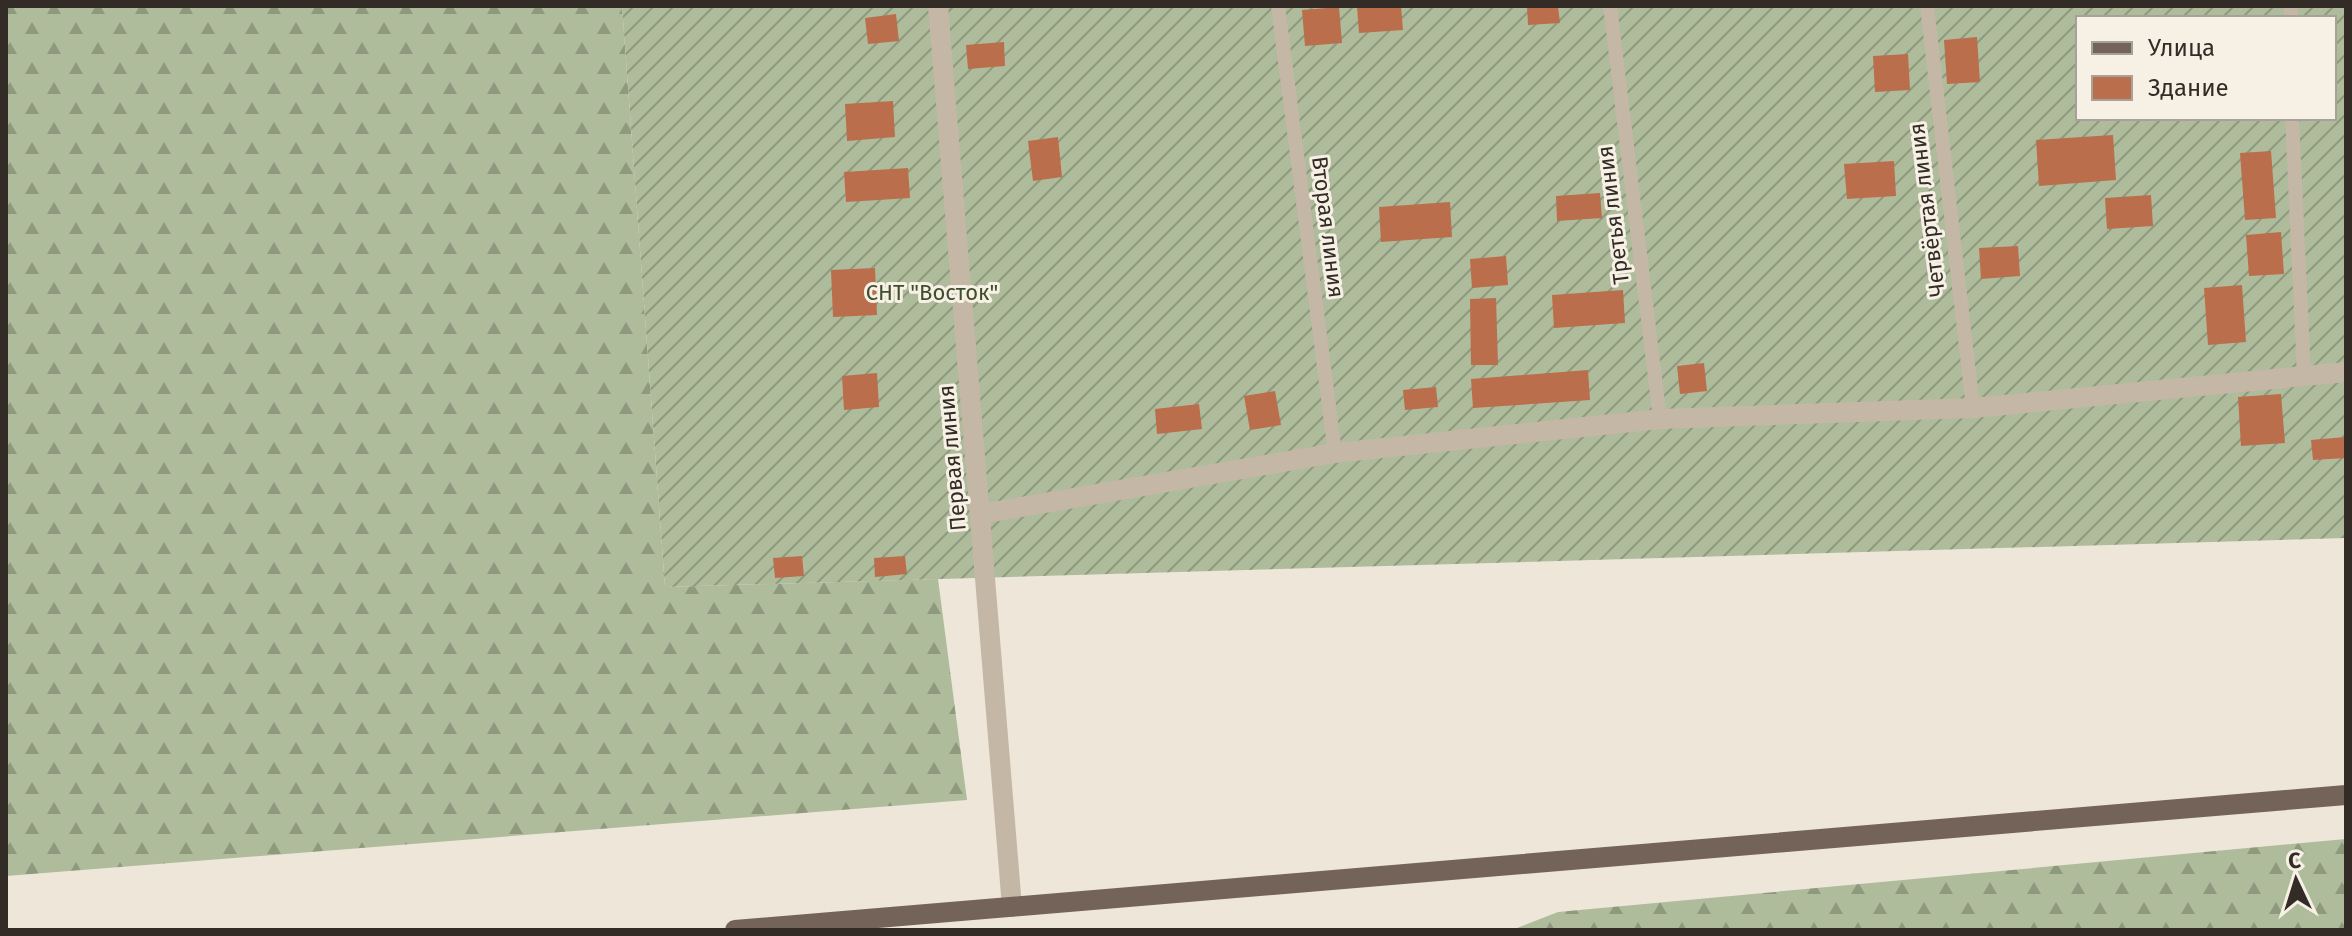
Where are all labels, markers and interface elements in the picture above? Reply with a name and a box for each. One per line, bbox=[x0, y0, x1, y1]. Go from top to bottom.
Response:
legend bbox=[2076, 16, 2336, 120]
text: Улица bbox=[2148, 34, 2215, 62]
text: Здание bbox=[2148, 74, 2229, 102]
street label: Четвёртая линия bbox=[1903, 122, 1951, 298]
street label: Третья линия bbox=[1591, 144, 1635, 286]
street label: Вторая линия bbox=[1306, 155, 1350, 299]
park label: СНТ "Восток" bbox=[866, 279, 998, 306]
street label: Первая линия bbox=[932, 384, 972, 532]
north arrow bbox=[2256, 840, 2336, 920]
text: С bbox=[2287, 847, 2302, 874]

